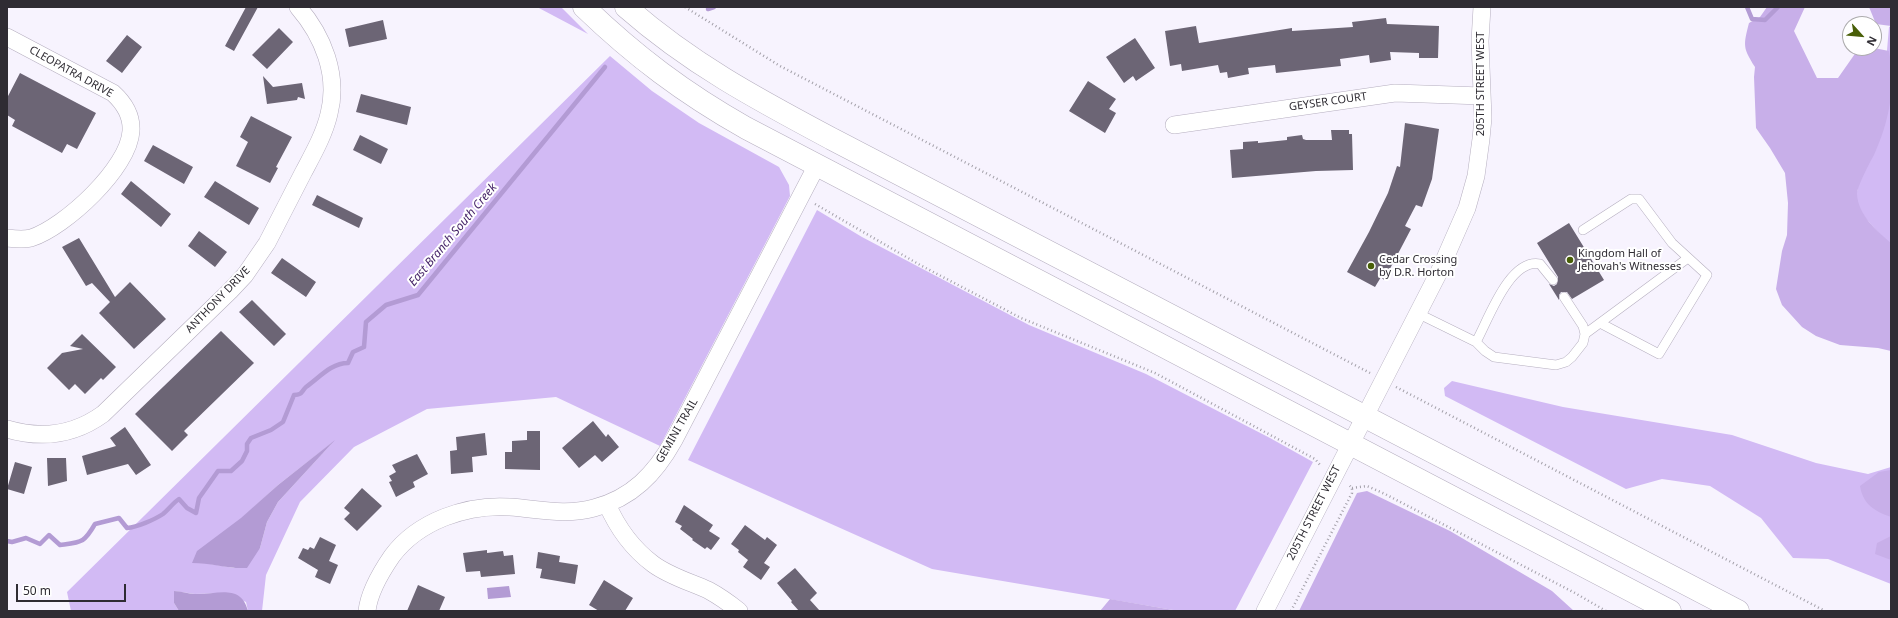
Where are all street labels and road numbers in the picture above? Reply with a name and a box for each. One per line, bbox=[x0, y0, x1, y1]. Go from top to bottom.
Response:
street label: 205TH STREET WEST bbox=[1474, 32, 1488, 136]
street label: CLEOPATRA DRIVE bbox=[27, 43, 115, 101]
street label: GEYSER COURT bbox=[1288, 90, 1368, 114]
street label: ANTHONY DRIVE bbox=[183, 264, 253, 336]
street label: GEMINI TRAIL bbox=[653, 396, 701, 466]
street label: 205TH STREET WEST bbox=[1284, 463, 1344, 563]

